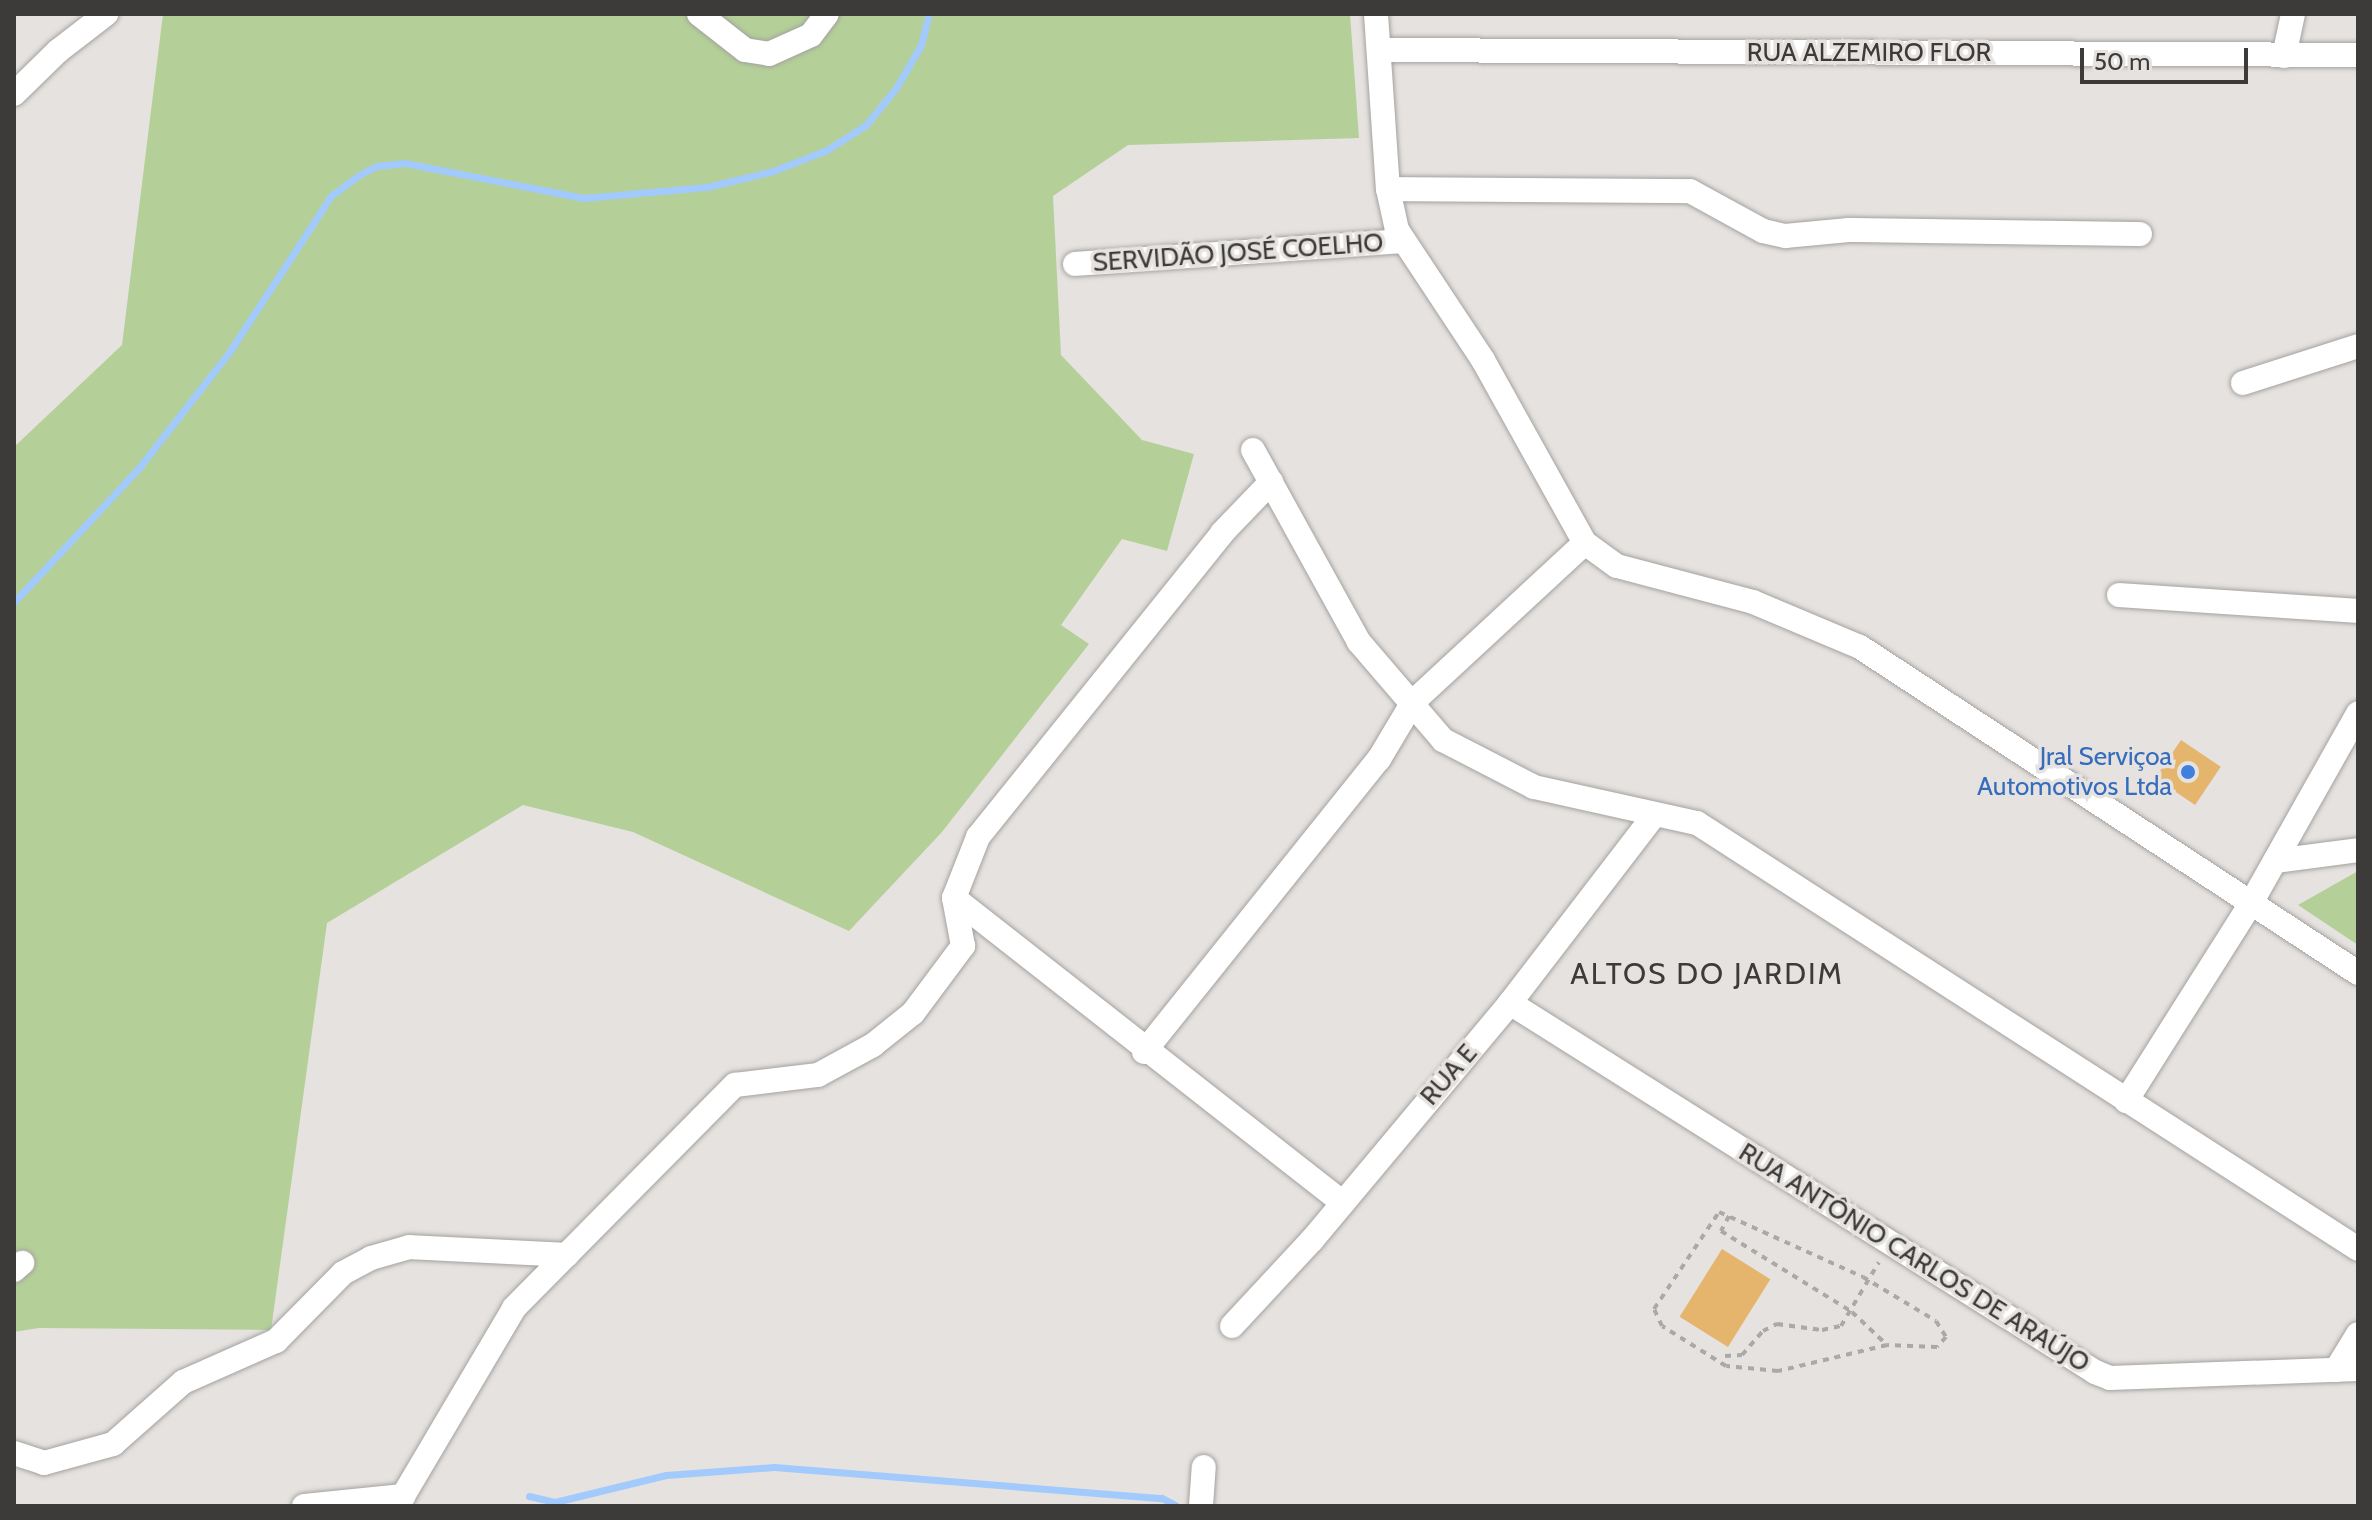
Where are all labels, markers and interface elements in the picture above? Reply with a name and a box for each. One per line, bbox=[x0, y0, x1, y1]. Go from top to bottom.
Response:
scale bar bbox=[2084, 32, 2252, 82]
street label: RUA ALZEMIRO FLOR bbox=[1747, 37, 1991, 69]
text: 50 m bbox=[2094, 47, 2150, 76]
street label: SERVIDÃO JOSÉ COELHO bbox=[1092, 227, 1384, 279]
place label: Jral Serviçoa Automotivos Ltda bbox=[1977, 741, 2172, 802]
marker: Jral Serviçoa Automotivos Ltda bbox=[2179, 763, 2197, 781]
district label: ALTOS DO JARDIM bbox=[1570, 956, 1844, 992]
street label: RUA E bbox=[1414, 1038, 1484, 1112]
street label: RUA ANTÔNIO CARLOS DE ARAÚJO bbox=[1733, 1137, 2095, 1379]

